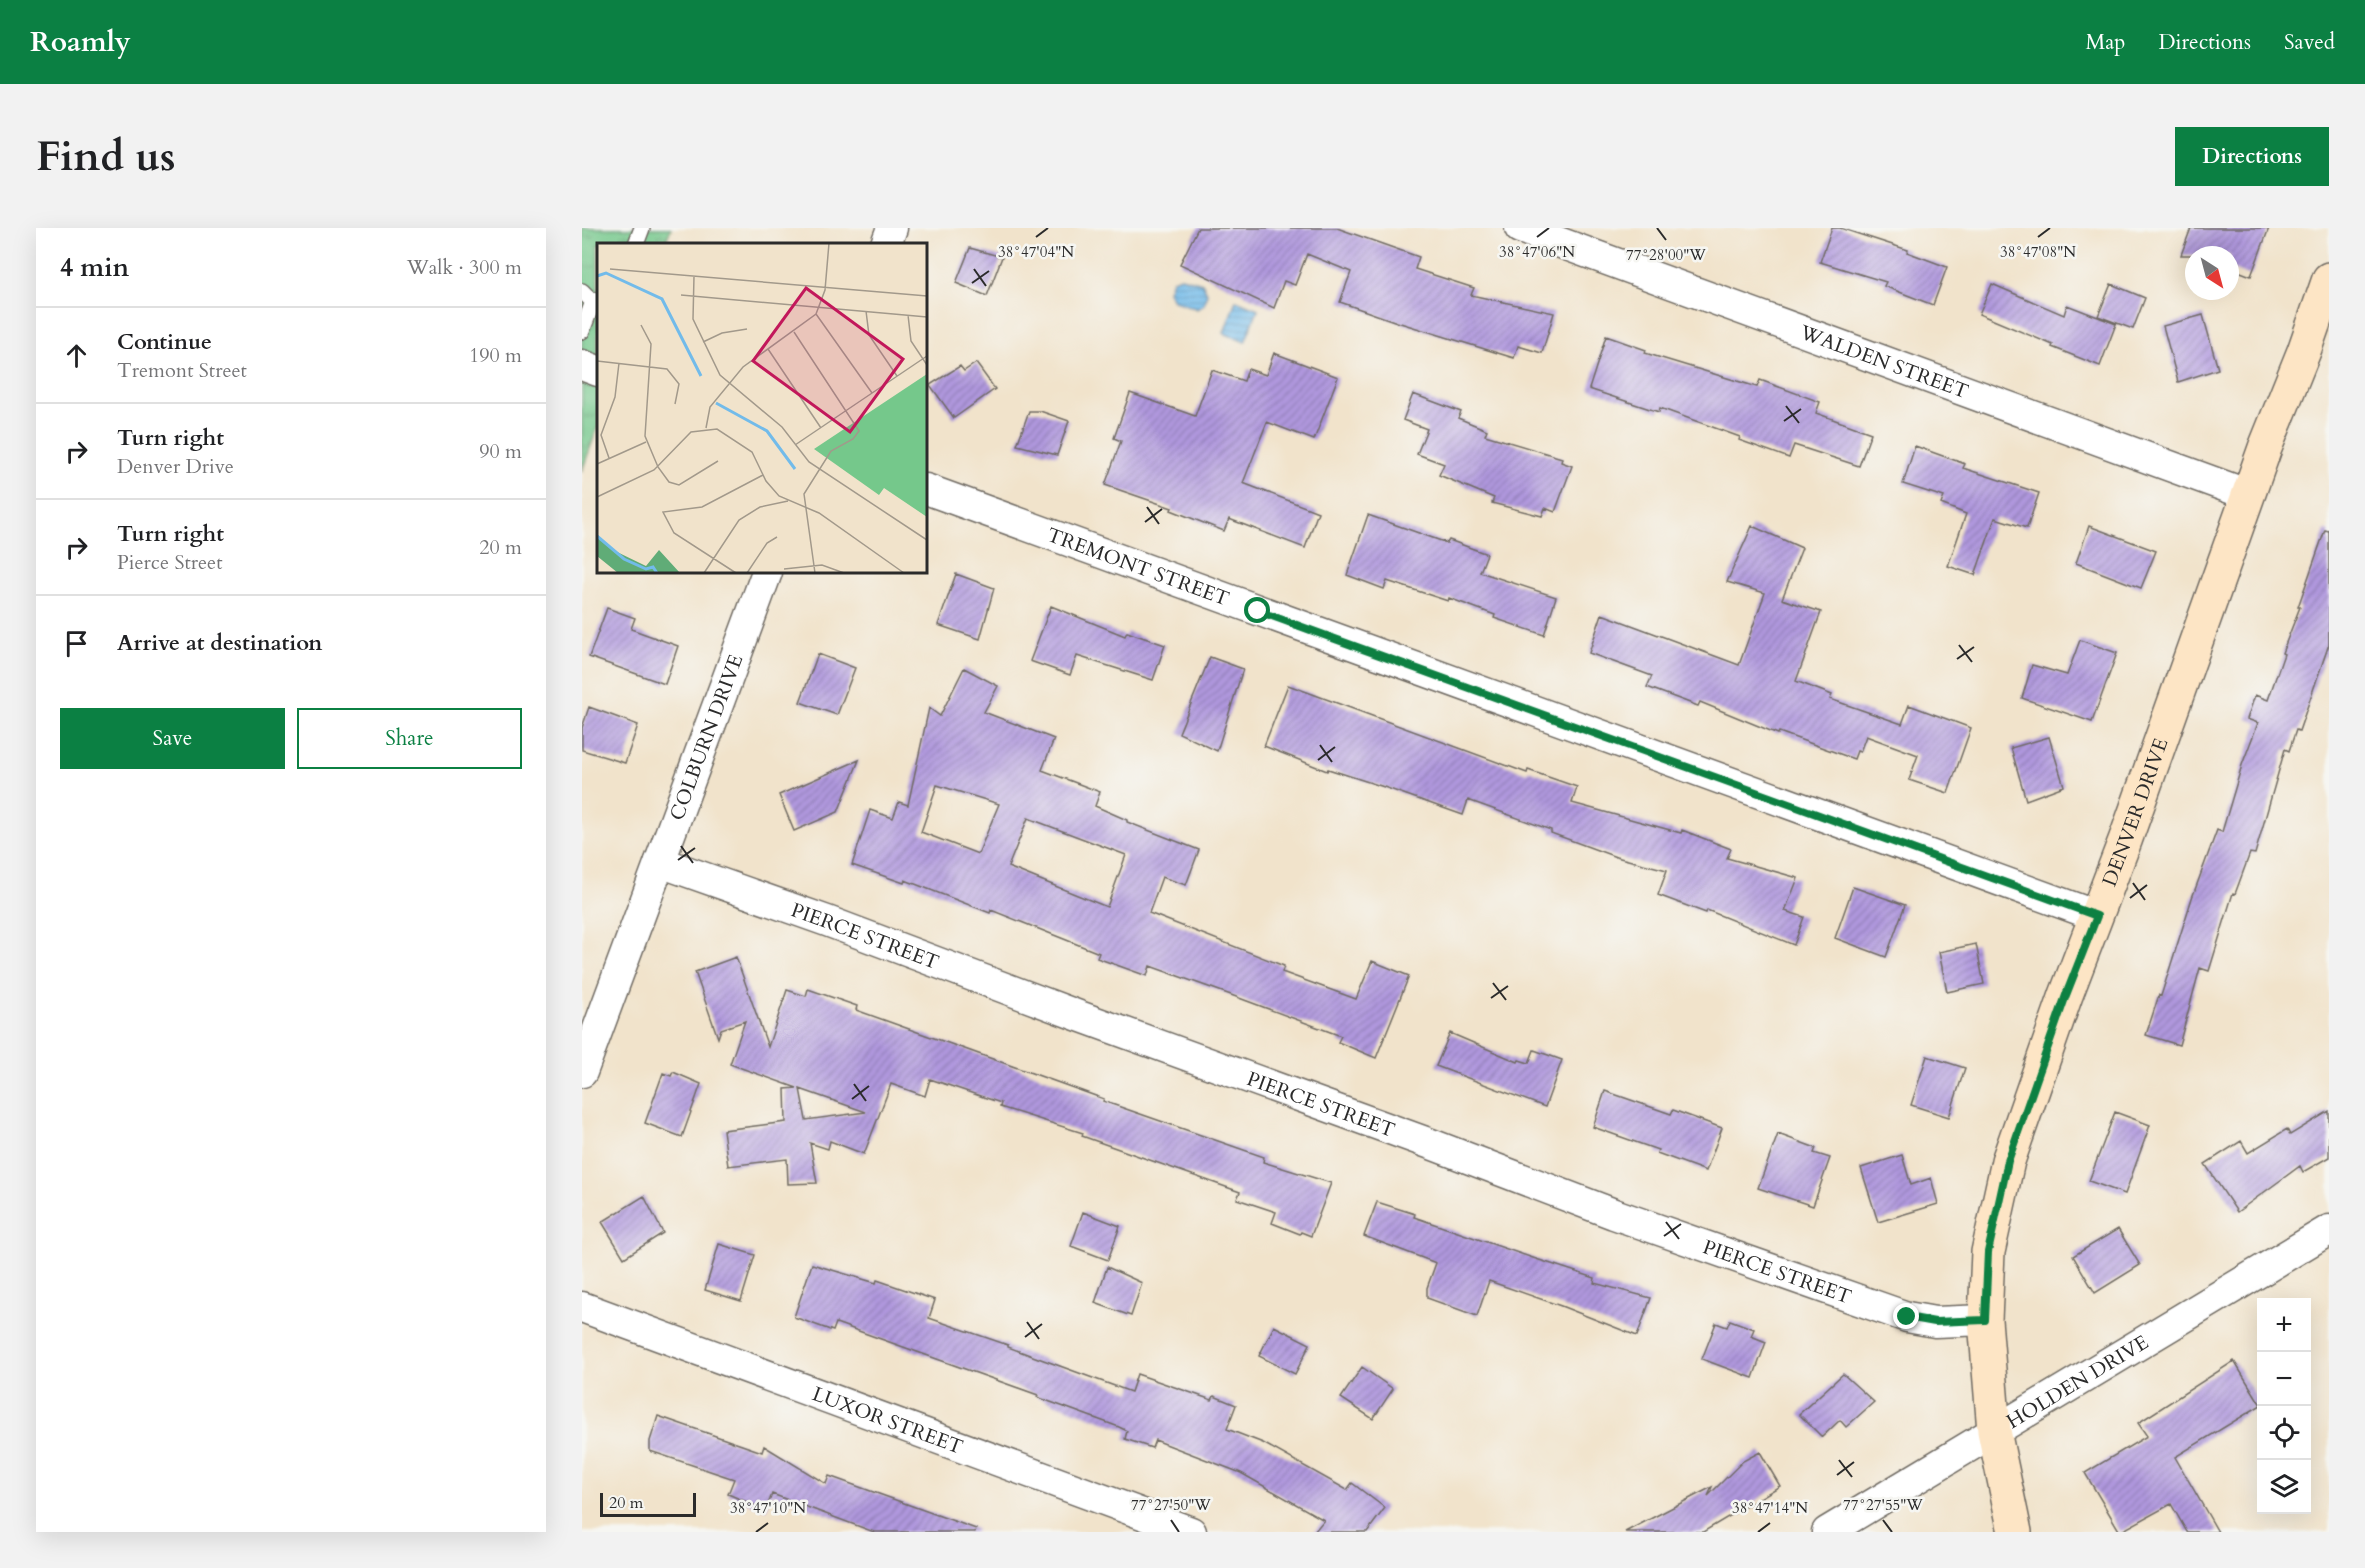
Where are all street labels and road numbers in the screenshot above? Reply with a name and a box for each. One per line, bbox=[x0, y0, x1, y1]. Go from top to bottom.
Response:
street label: WALDEN STREET bbox=[1795, 318, 1972, 405]
street label: TREMONT STREET bbox=[1043, 521, 1233, 613]
street label: COLBURN DRIVE bbox=[663, 651, 749, 824]
street label: DENVER DRIVE bbox=[2096, 734, 2175, 890]
street label: PIERCE STREET bbox=[787, 896, 943, 976]
street label: PIERCE STREET bbox=[1243, 1065, 1399, 1144]
street label: PIERCE STREET bbox=[1699, 1233, 1855, 1311]
street label: HOLDEN DRIVE bbox=[2001, 1329, 2153, 1435]
street label: LUXOR STREET bbox=[809, 1380, 967, 1461]

